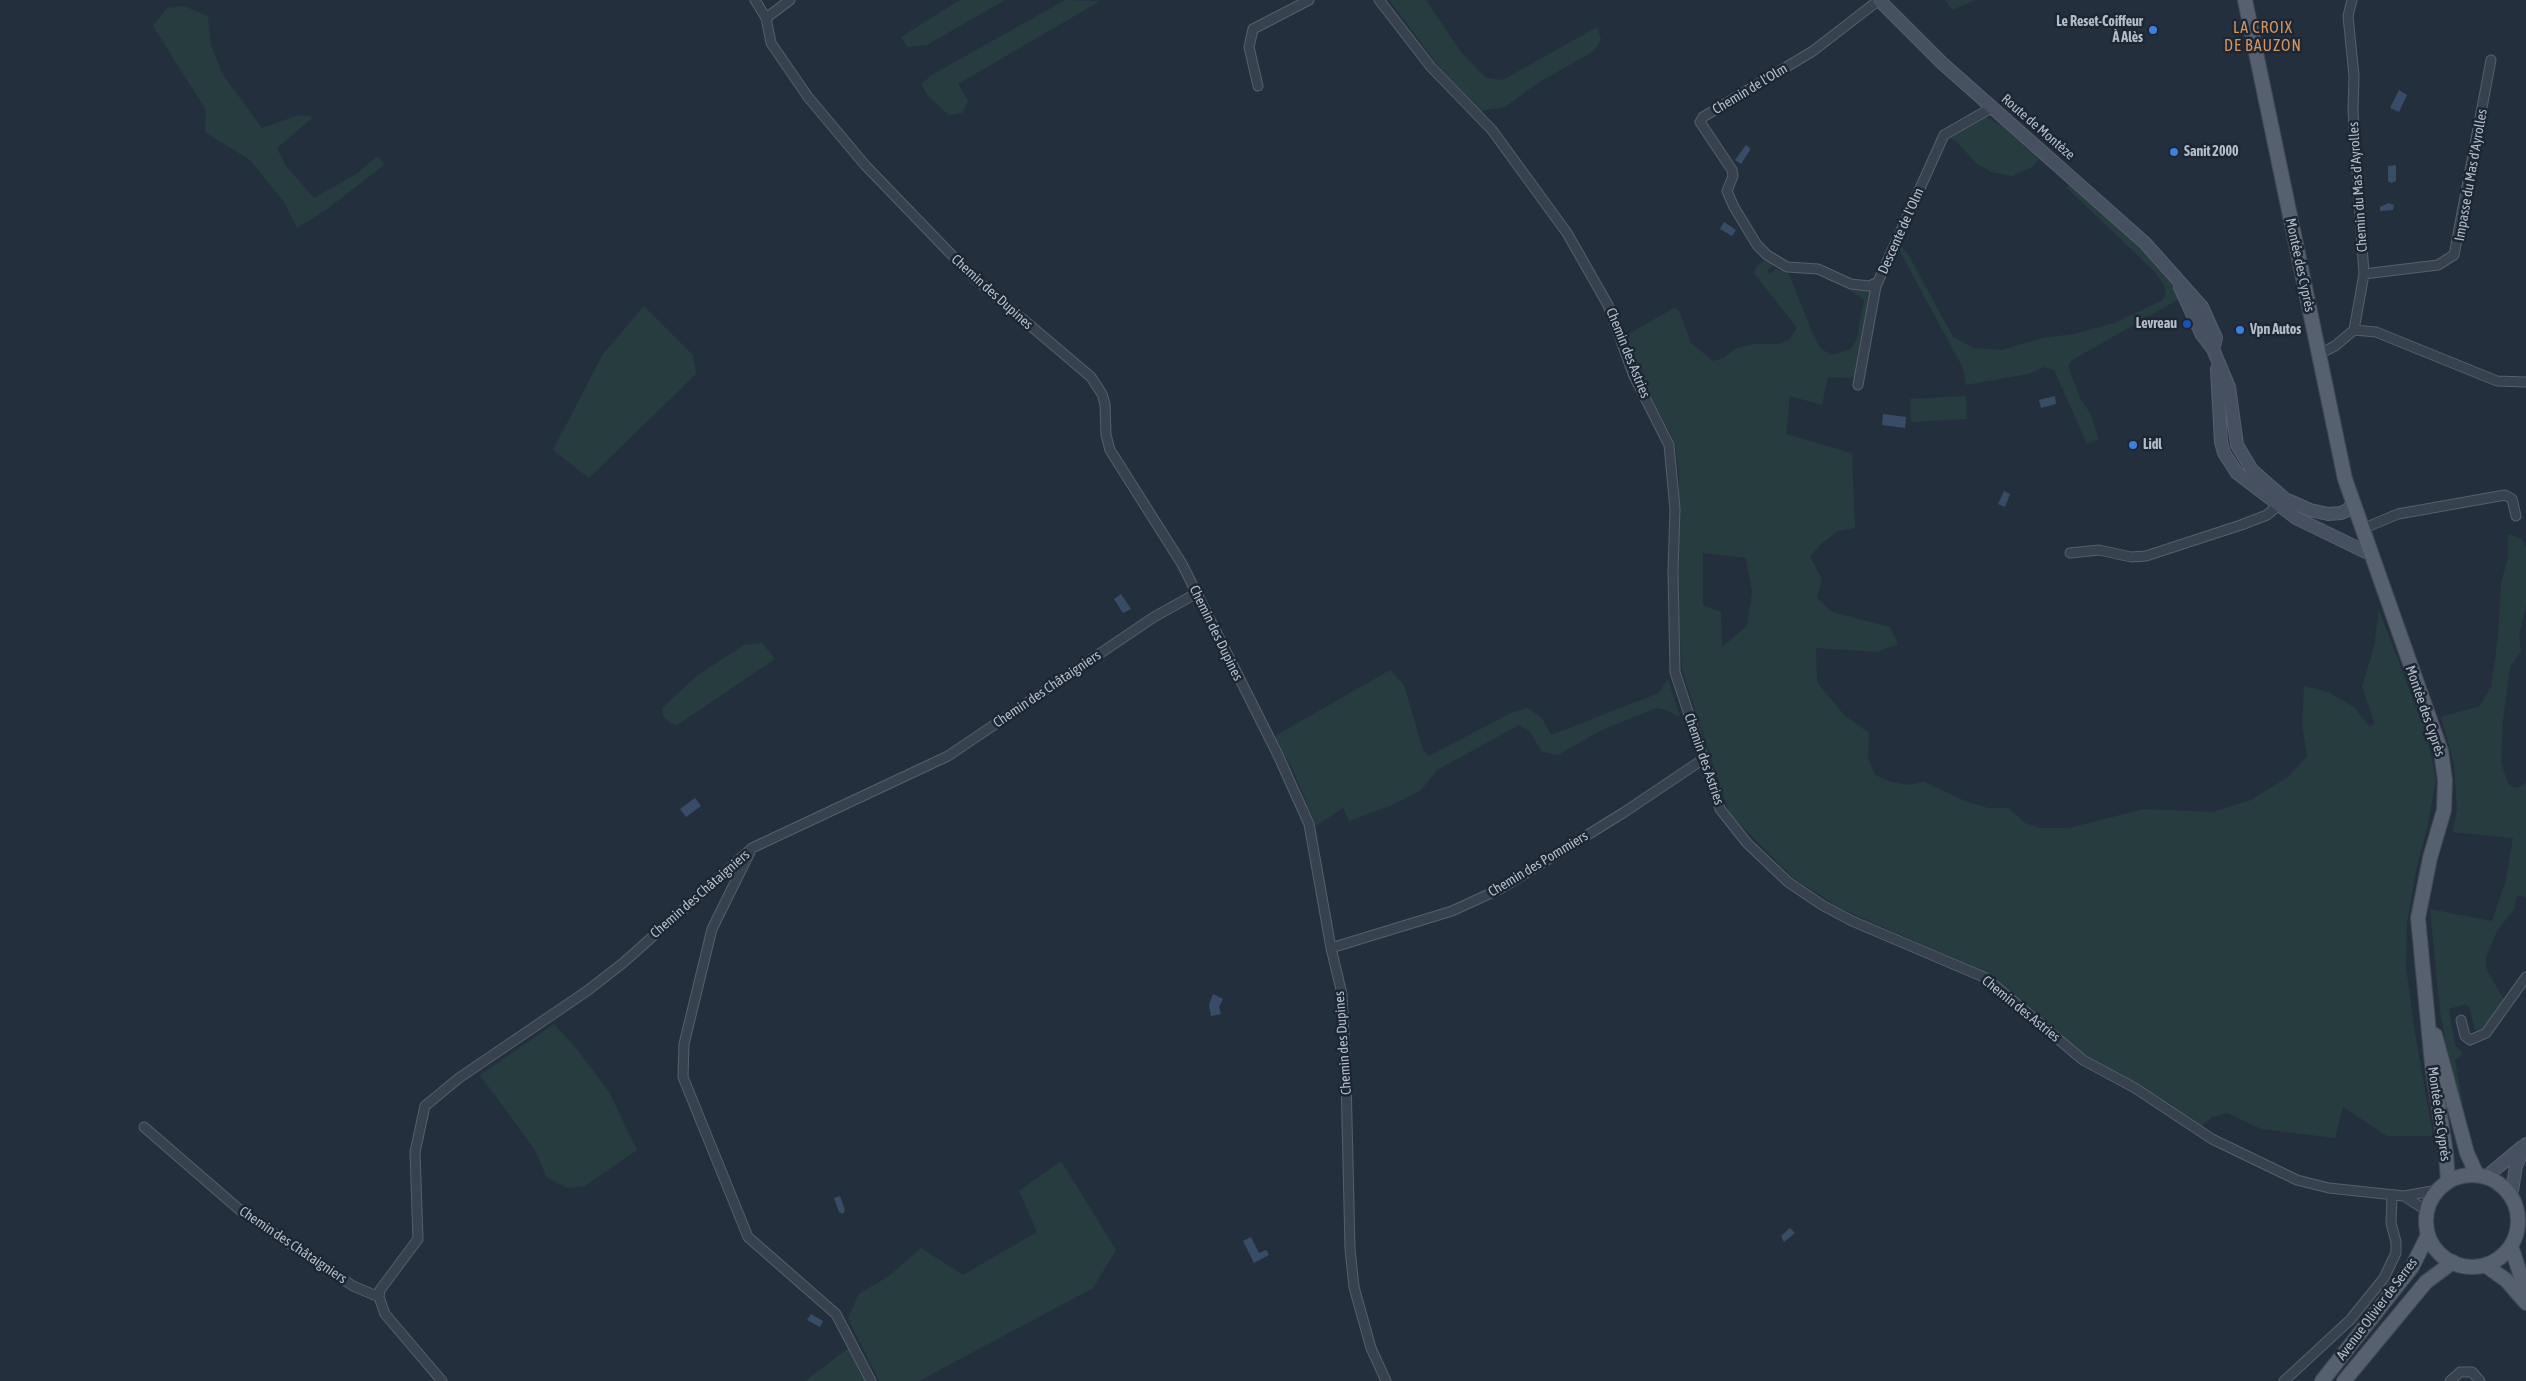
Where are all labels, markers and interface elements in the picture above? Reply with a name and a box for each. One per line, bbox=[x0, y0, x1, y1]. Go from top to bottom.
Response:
place label: Le Reset-Coiffeur À Alès bbox=[2056, 14, 2143, 46]
district label: LA CROIX DE BAUZON bbox=[2223, 18, 2303, 56]
marker: Le Reset-Coiffeur À Alès bbox=[2147, 24, 2159, 36]
street label: Chemin de l'Olm bbox=[1710, 60, 1790, 118]
street label: Route de Montèze bbox=[1998, 91, 2078, 163]
street label: Impasse du Mas d'Ayrolles bbox=[2451, 108, 2491, 242]
street label: Chemin du Mas d'Ayrolles bbox=[2345, 121, 2371, 253]
place label: Sanit 2000 bbox=[2184, 144, 2239, 160]
marker: Sanit 2000 bbox=[2168, 146, 2180, 158]
street label: Descente de l'Olm bbox=[1875, 185, 1927, 277]
street label: Montée des Cyprès bbox=[2282, 217, 2318, 313]
street label: Chemin des Dupines bbox=[948, 251, 1036, 333]
street label: Chemin des Astries bbox=[1602, 305, 1654, 401]
place label: Levreau bbox=[2136, 316, 2177, 332]
marker: Levreau bbox=[2181, 318, 2193, 330]
place label: Vpn Autos bbox=[2250, 322, 2301, 338]
marker: Vpn Autos bbox=[2234, 324, 2246, 336]
place label: Lidl bbox=[2143, 437, 2162, 453]
marker: Lidl bbox=[2127, 439, 2139, 451]
street label: Chemin des Dupines bbox=[1186, 583, 1246, 683]
street label: Chemin des Châtaigniers bbox=[990, 647, 1104, 731]
street label: Montée des Cyprès bbox=[2402, 663, 2448, 759]
street label: Chemin des Astries bbox=[1680, 711, 1728, 807]
street label: Chemin des Pommiers bbox=[1485, 828, 1591, 900]
street label: Chemin des Châtaigniers bbox=[647, 846, 753, 942]
street label: Chemin des Astries bbox=[1978, 972, 2064, 1046]
street label: Chemin des Dupines bbox=[1331, 991, 1355, 1095]
street label: Montée des Cyprès bbox=[2424, 1066, 2454, 1162]
street label: Chemin des Châtaigniers bbox=[236, 1203, 350, 1287]
street label: Avenue Olivier de Serres bbox=[2333, 1254, 2421, 1364]

